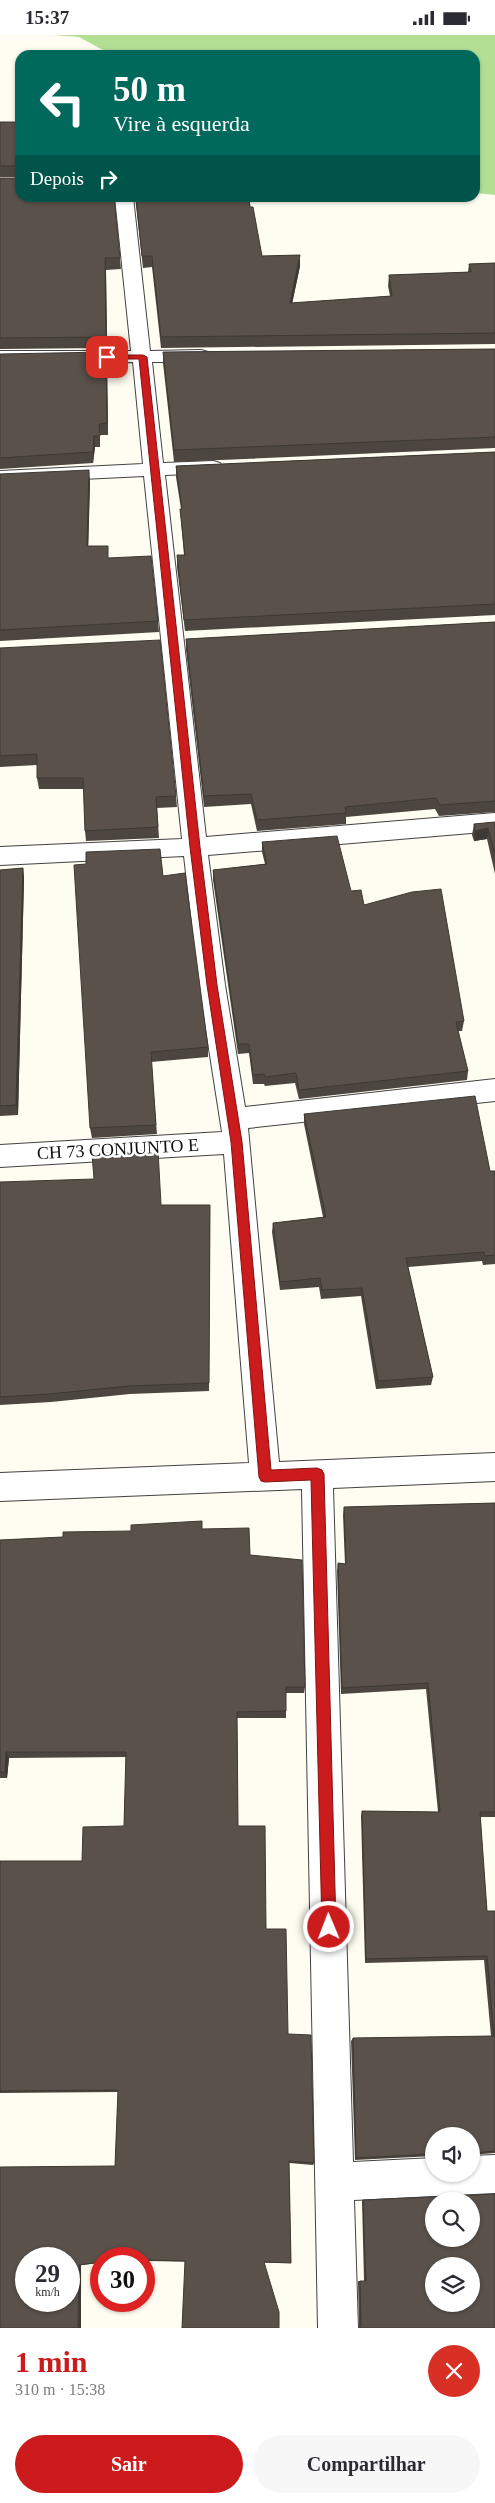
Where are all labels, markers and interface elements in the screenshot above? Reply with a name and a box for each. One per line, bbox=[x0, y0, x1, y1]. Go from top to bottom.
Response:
text: 15:37 bbox=[25, 7, 69, 28]
icon: left bbox=[30, 70, 95, 135]
text: 50 m bbox=[113, 70, 186, 109]
text: Vire à esquerda bbox=[113, 111, 250, 136]
icon: right bbox=[94, 165, 122, 193]
text: Depois bbox=[30, 168, 84, 189]
pin bbox=[86, 336, 128, 378]
icon: arrive bbox=[93, 343, 121, 371]
street label: CH 73 CONJUNTO E bbox=[36, 1135, 200, 1163]
position arrow bbox=[302, 1900, 354, 1952]
map controls bbox=[425, 2127, 480, 2312]
button: sound bbox=[425, 2127, 480, 2182]
button: search bbox=[425, 2192, 480, 2247]
speed limit sign: 30 bbox=[90, 2247, 155, 2312]
button: layers bbox=[425, 2257, 480, 2312]
text: 29 bbox=[35, 2260, 60, 2287]
text: km/h bbox=[35, 2285, 60, 2299]
text: 1 min bbox=[15, 2345, 88, 2378]
button: close bbox=[428, 2345, 480, 2397]
text: 310 m · 15:38 bbox=[15, 2381, 105, 2398]
button: Sair bbox=[15, 2435, 243, 2493]
button: Compartilhar bbox=[253, 2435, 480, 2493]

